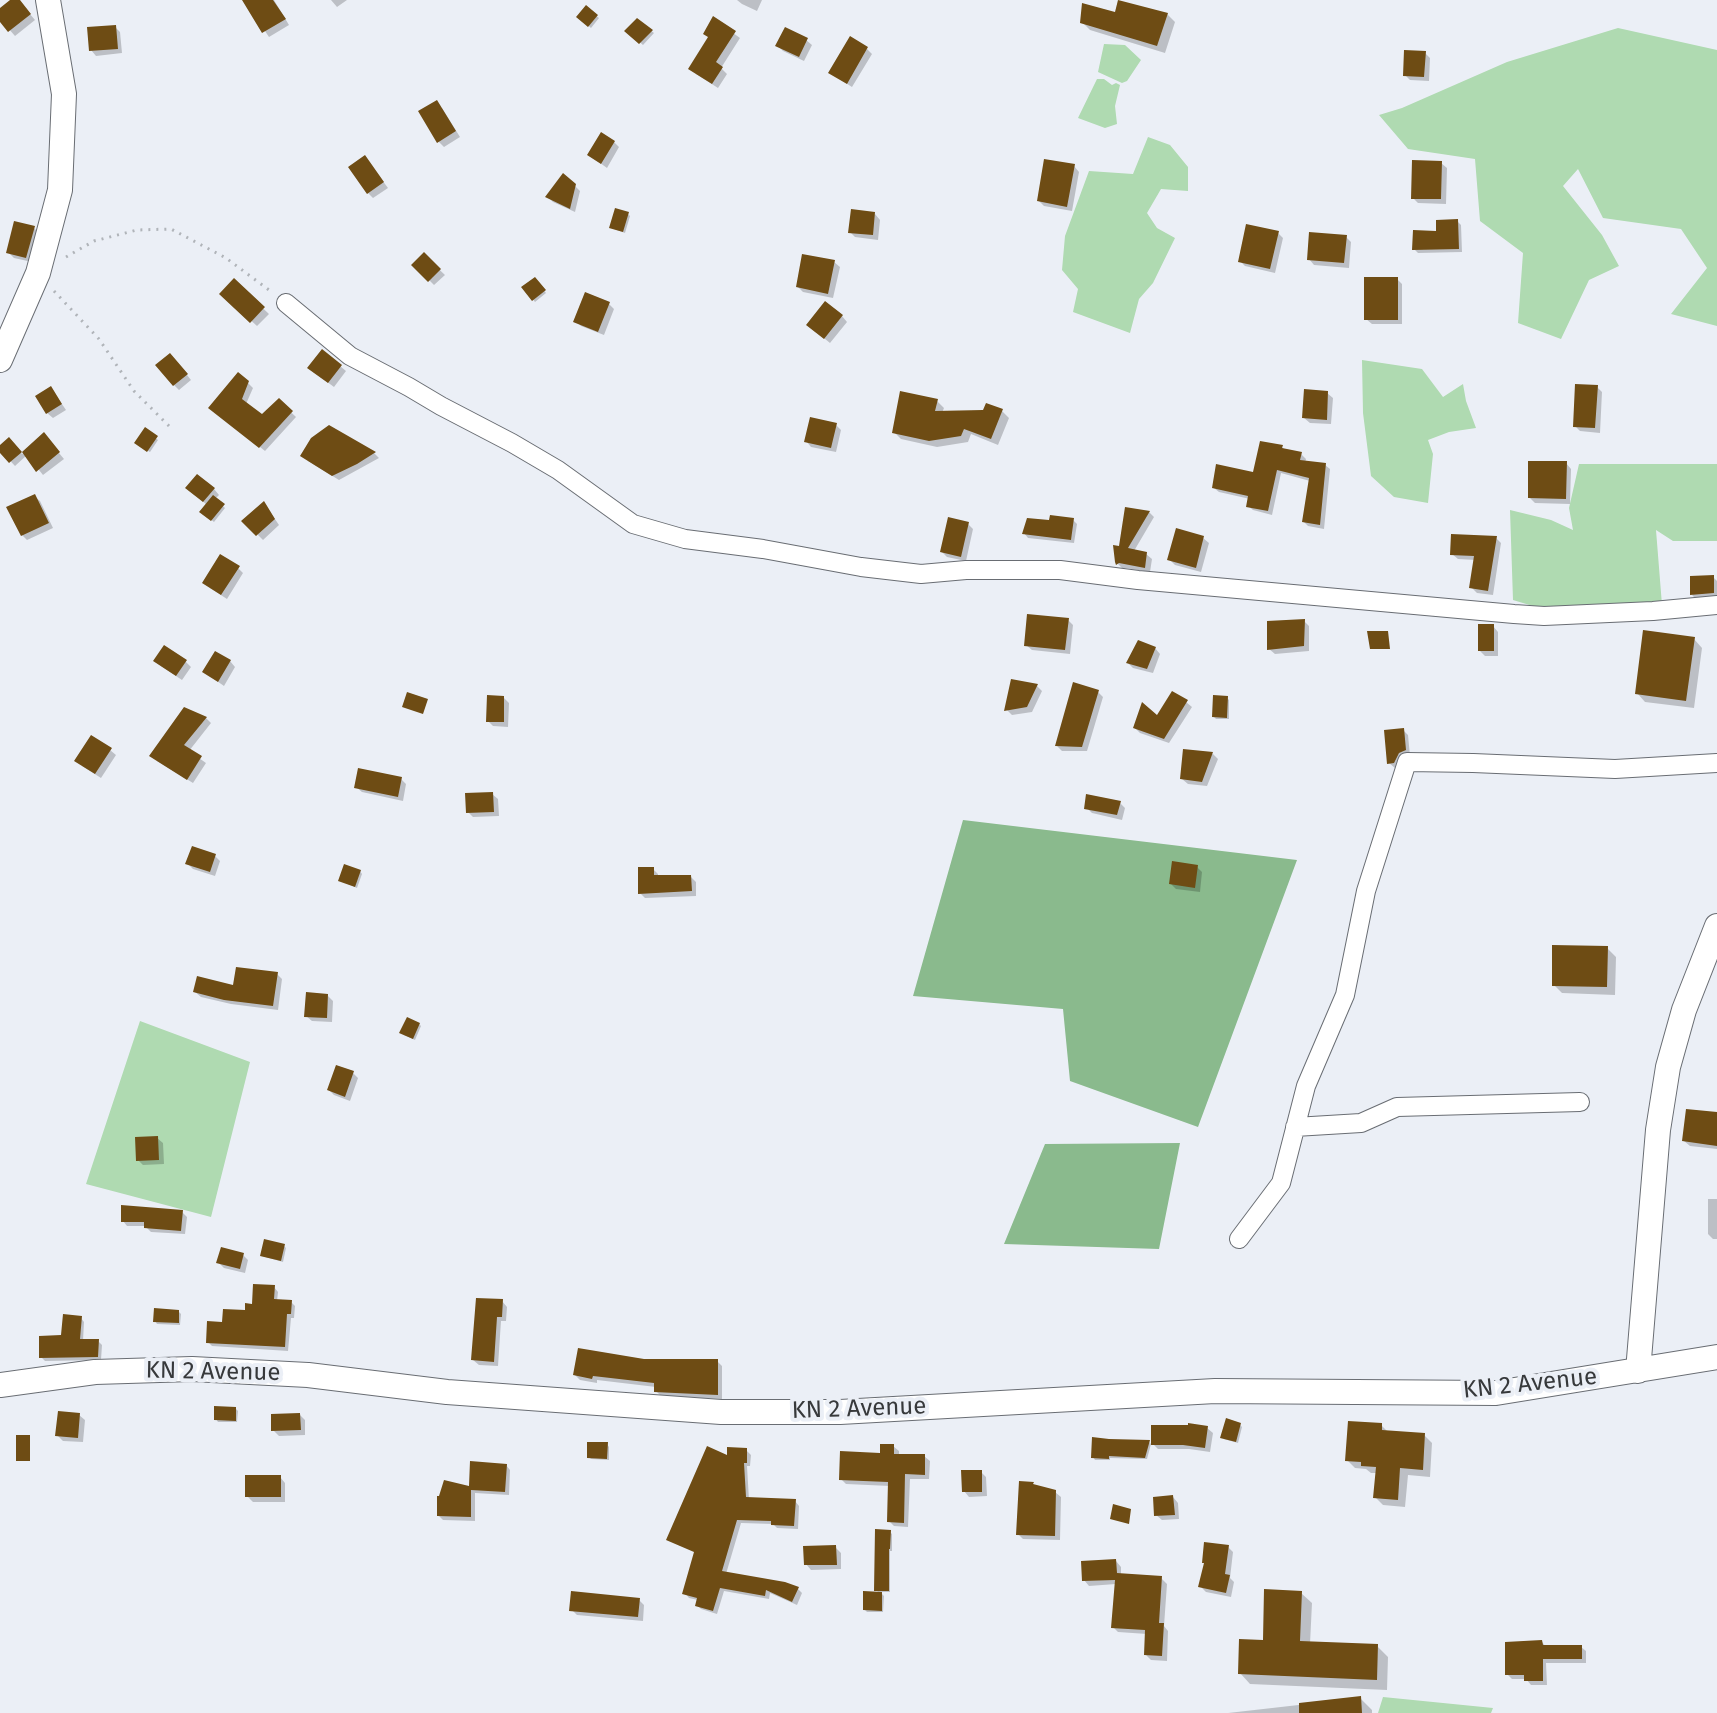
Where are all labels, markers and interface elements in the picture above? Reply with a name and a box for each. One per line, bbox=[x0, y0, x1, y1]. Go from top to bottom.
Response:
street label: KN 2 Avenue bbox=[145, 1356, 281, 1388]
street label: KN 2 Avenue bbox=[1461, 1363, 1599, 1405]
street label: KN 2 Avenue bbox=[791, 1392, 927, 1426]

